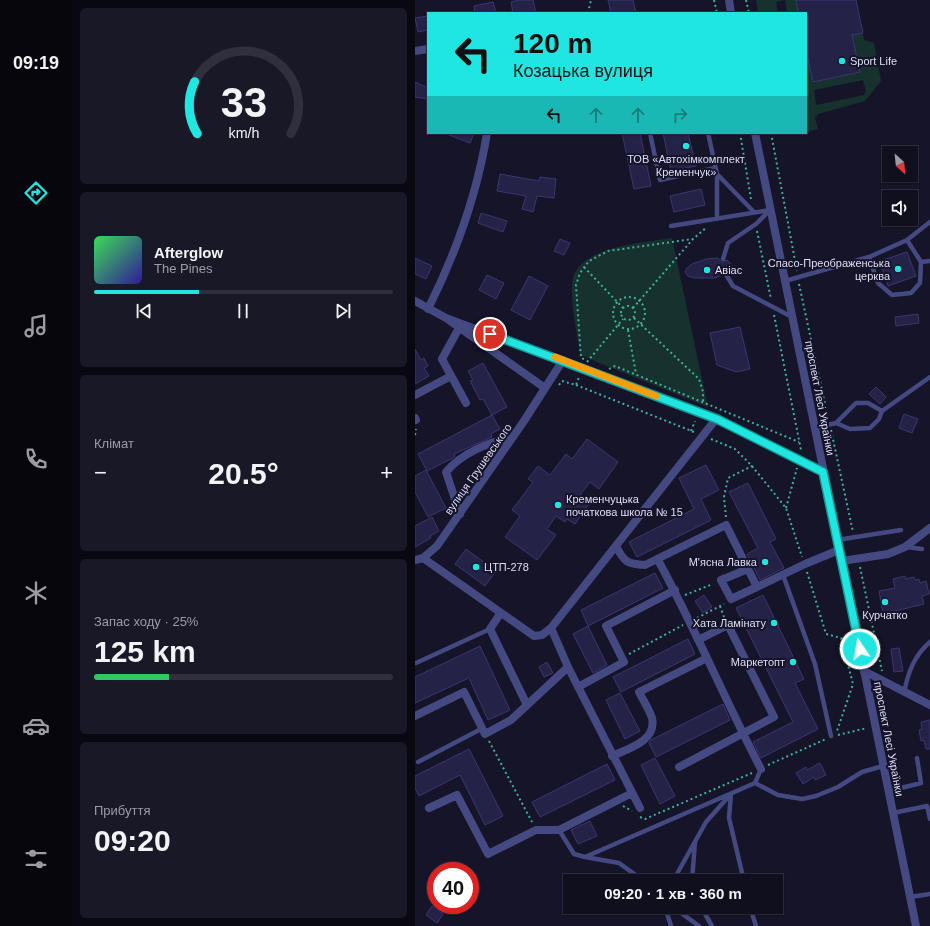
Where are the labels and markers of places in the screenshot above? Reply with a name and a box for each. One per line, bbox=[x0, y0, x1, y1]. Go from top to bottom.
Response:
place label: Sport Life bbox=[850, 55, 897, 67]
marker: Sport Life bbox=[837, 56, 847, 66]
marker: ТОВ «Автохімкомплект Кременчук» bbox=[681, 141, 691, 151]
place label: ТОВ «Автохімкомплект Кременчук» bbox=[627, 153, 745, 178]
place label: Спасо-Преображенська церква bbox=[768, 257, 891, 282]
place label: Авіас bbox=[715, 264, 743, 276]
marker: Спасо-Преображенська церква bbox=[893, 264, 903, 274]
marker: Авіас bbox=[702, 265, 712, 275]
pin bbox=[473, 317, 507, 351]
place label: Кременчуцька початкова школа № 15 bbox=[566, 493, 683, 518]
marker: Кременчуцька початкова школа № 15 bbox=[553, 500, 563, 510]
place label: М'ясна Лавка bbox=[689, 556, 758, 568]
marker: М'ясна Лавка bbox=[760, 557, 770, 567]
place label: ЦТП-278 bbox=[484, 561, 529, 573]
marker: ЦТП-278 bbox=[471, 562, 481, 572]
marker: Курчатко bbox=[880, 597, 890, 607]
place label: Курчатко bbox=[862, 609, 908, 621]
place label: Хата Ламінату bbox=[693, 617, 766, 629]
marker: Хата Ламінату bbox=[769, 618, 779, 628]
place label: Маркетопт bbox=[731, 656, 785, 668]
marker: Маркетопт bbox=[788, 657, 798, 667]

